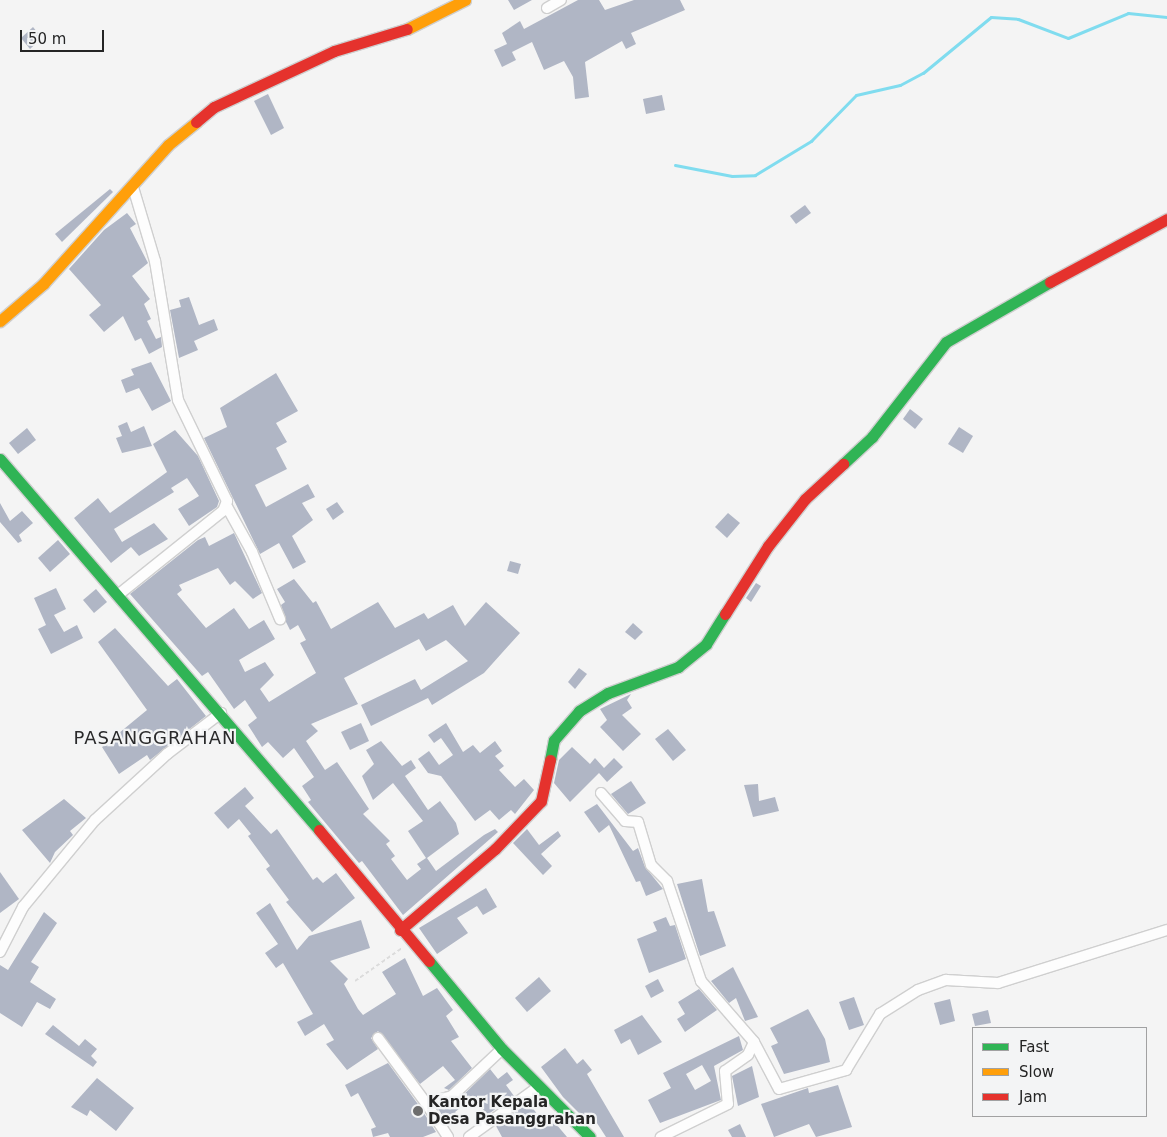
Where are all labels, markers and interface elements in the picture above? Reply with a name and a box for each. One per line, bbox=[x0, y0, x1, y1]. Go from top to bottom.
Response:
scale bar bbox=[22, 20, 106, 52]
text: 50 m bbox=[28, 30, 66, 48]
district label: PASANGGRAHAN bbox=[72, 727, 238, 749]
legend bbox=[972, 1027, 1147, 1117]
text: Fast bbox=[1019, 1038, 1049, 1056]
text: Slow bbox=[1019, 1063, 1054, 1081]
text: Jam bbox=[1019, 1088, 1047, 1106]
place label: Kantor Kepala Desa Pasanggrahan bbox=[428, 1093, 596, 1128]
marker: Kantor Kepala Desa Pasanggrahan bbox=[412, 1105, 424, 1117]

